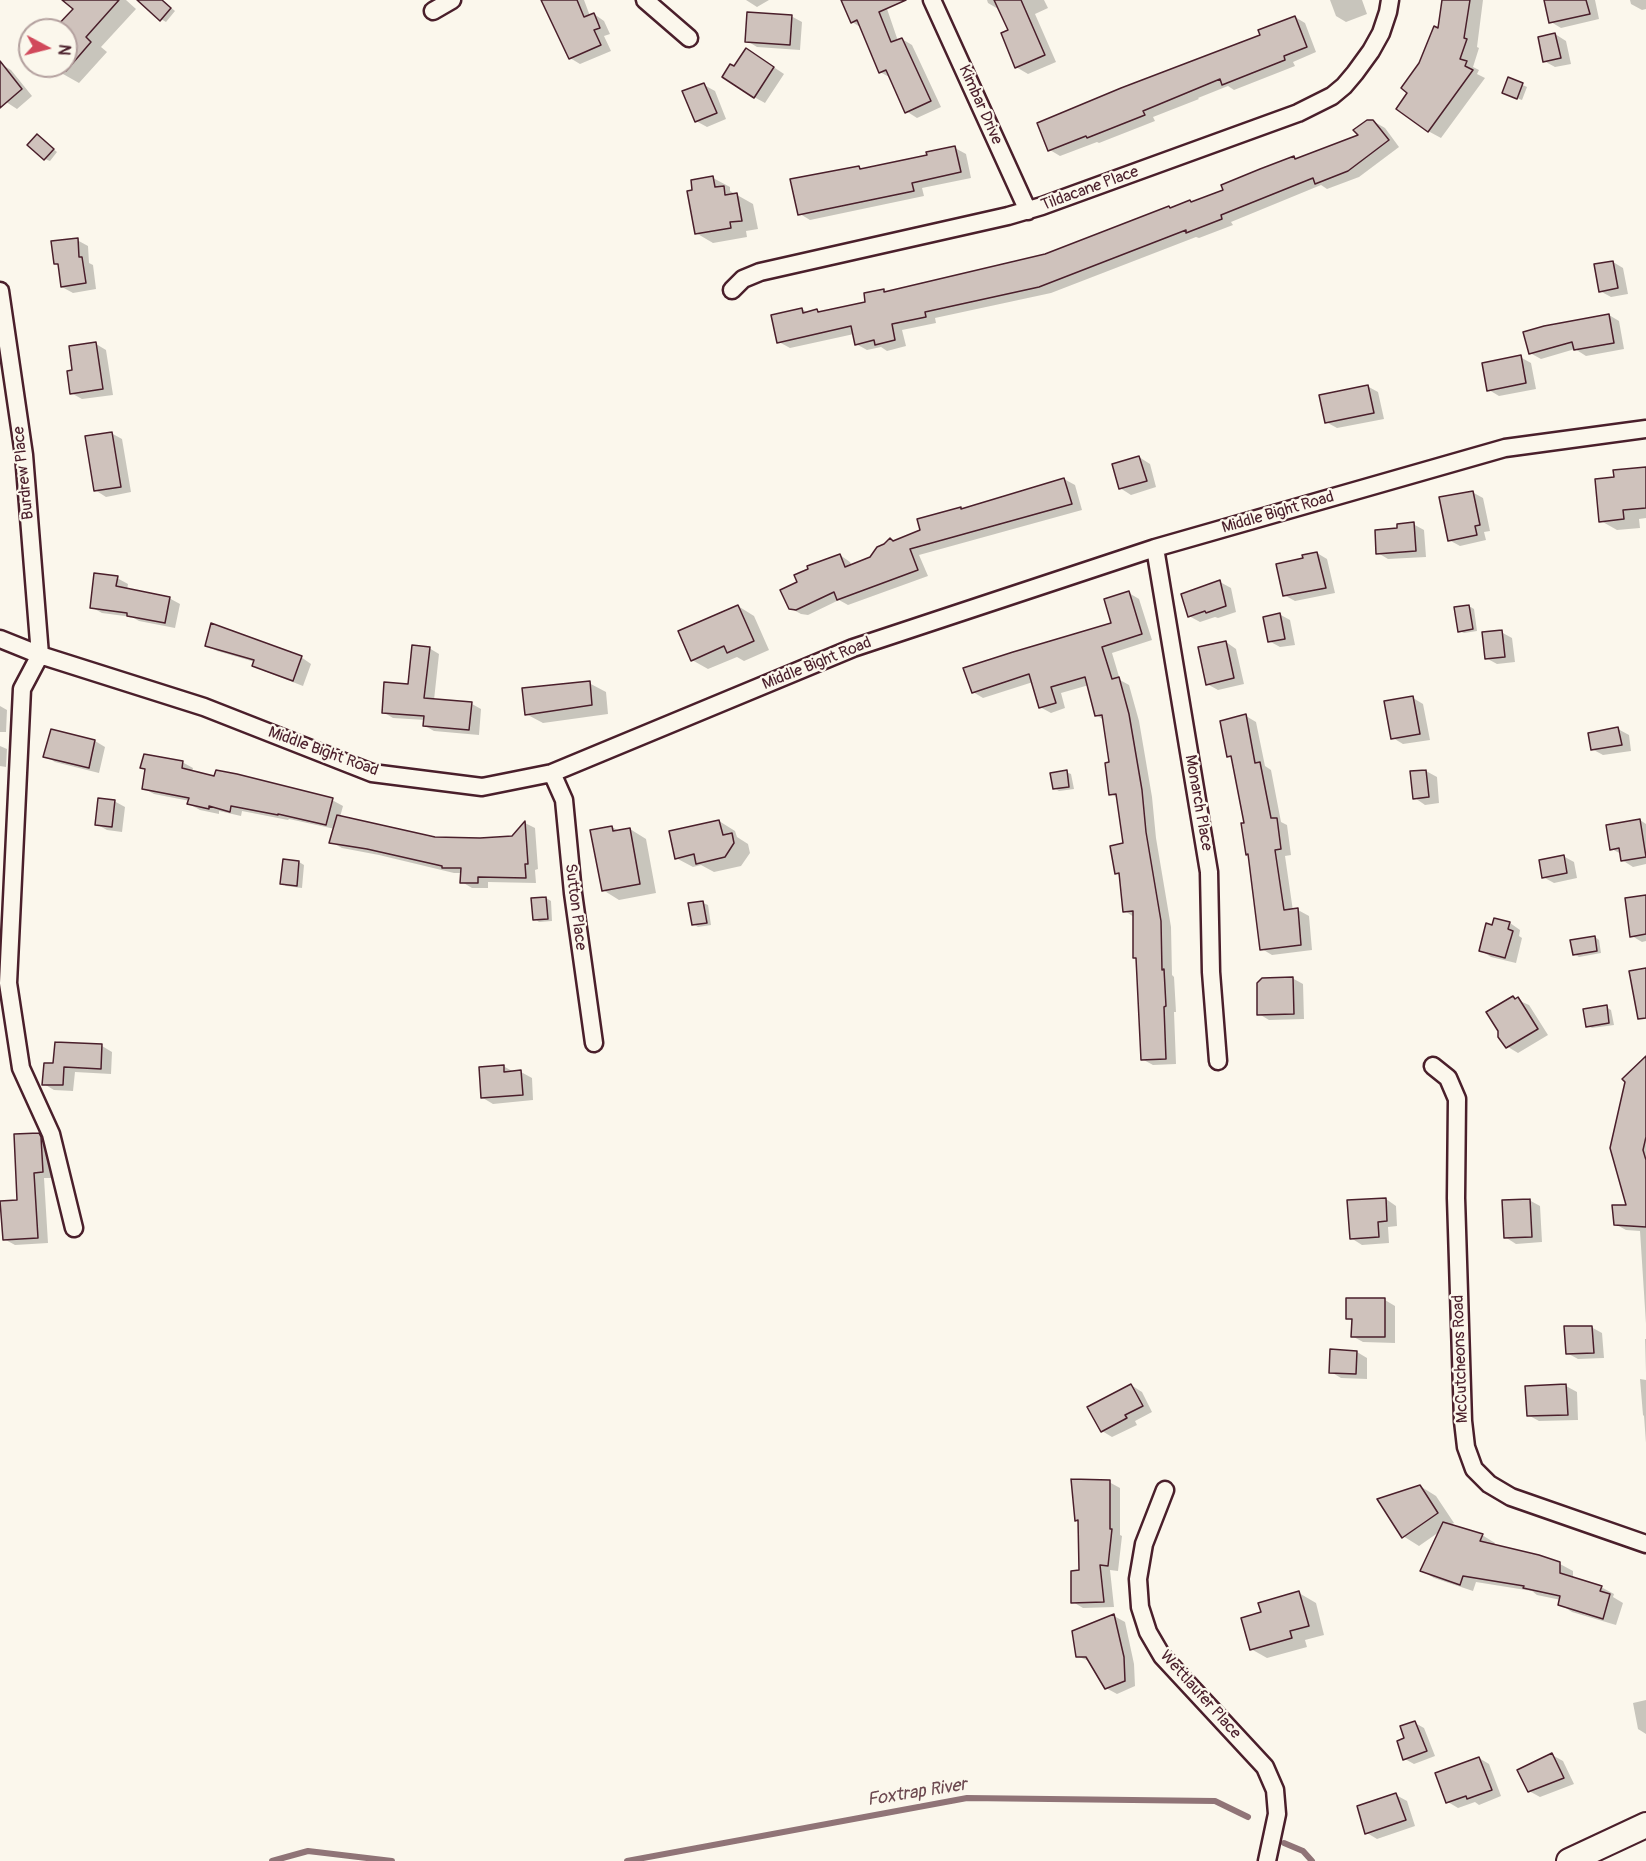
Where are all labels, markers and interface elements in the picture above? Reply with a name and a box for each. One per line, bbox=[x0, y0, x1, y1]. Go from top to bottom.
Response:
north arrow bbox=[18, 18, 78, 78]
text: N bbox=[53, 43, 74, 57]
street label: Kimbar Drive bbox=[954, 62, 1006, 148]
street label: Tildacane Place bbox=[1039, 162, 1141, 216]
street label: Burdrew Place bbox=[10, 425, 38, 521]
street label: Middle Bight Road bbox=[1220, 488, 1336, 538]
street label: Middle Bight Road bbox=[760, 633, 874, 695]
street label: Middle Bight Road bbox=[265, 723, 381, 781]
street label: Monarch Place bbox=[1180, 753, 1216, 853]
street label: Sutton Place bbox=[560, 862, 590, 952]
street label: McCutcheons Road bbox=[1449, 1294, 1473, 1424]
street label: Wettlaufer Place bbox=[1155, 1647, 1245, 1743]
water label: Foxtrap River bbox=[866, 1774, 968, 1812]

